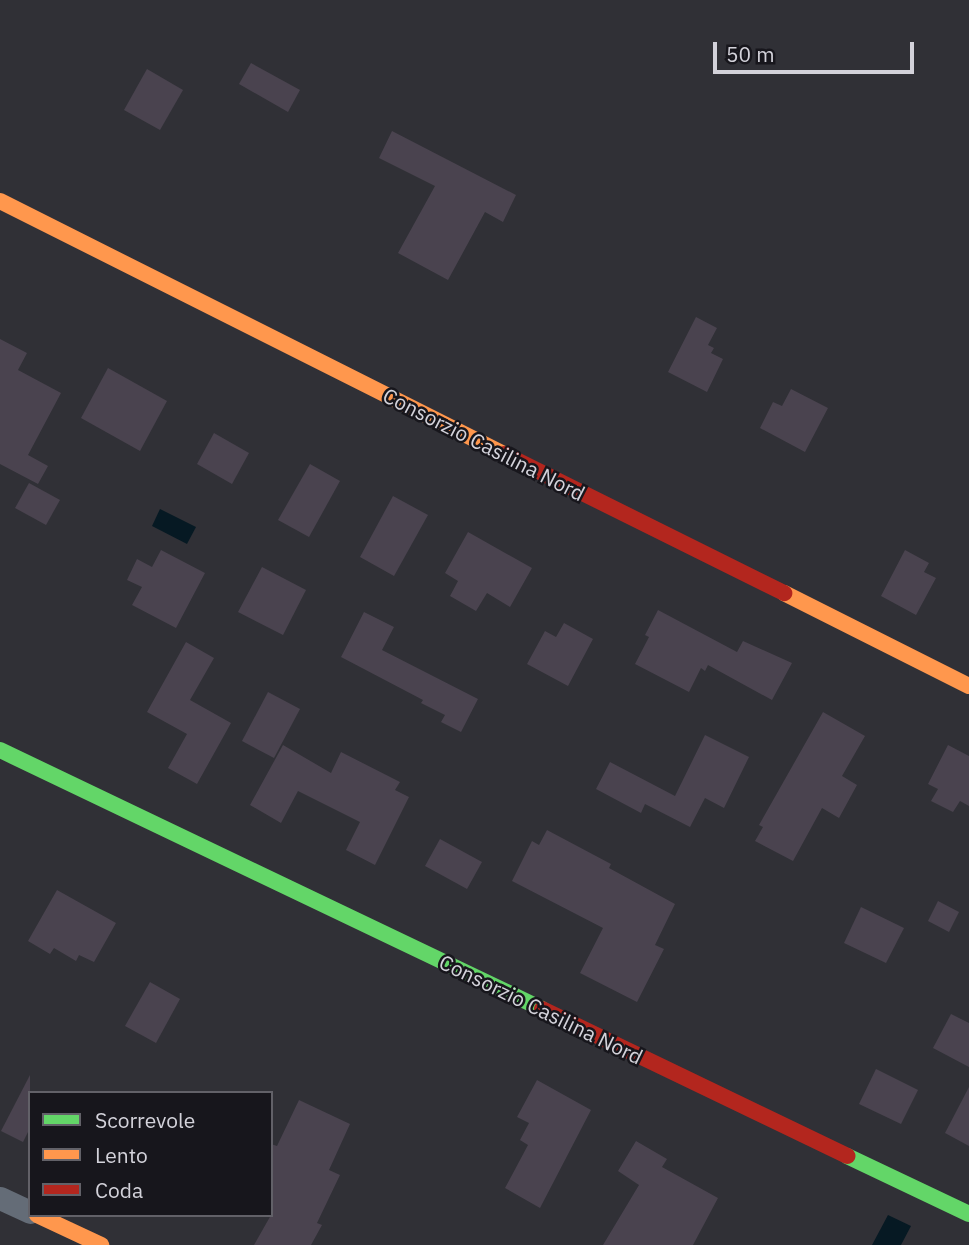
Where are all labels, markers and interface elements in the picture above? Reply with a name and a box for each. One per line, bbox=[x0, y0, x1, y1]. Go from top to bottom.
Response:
scale bar bbox=[717, 28, 918, 72]
text: 50 m bbox=[726, 40, 775, 68]
street label: Consorzio Casilina Nord bbox=[379, 382, 589, 506]
street label: Consorzio Casilina Nord bbox=[435, 949, 647, 1069]
legend bbox=[28, 1091, 273, 1217]
text: Scorrevole bbox=[95, 1106, 195, 1134]
text: Lento bbox=[95, 1141, 148, 1169]
text: Coda bbox=[95, 1176, 143, 1204]

